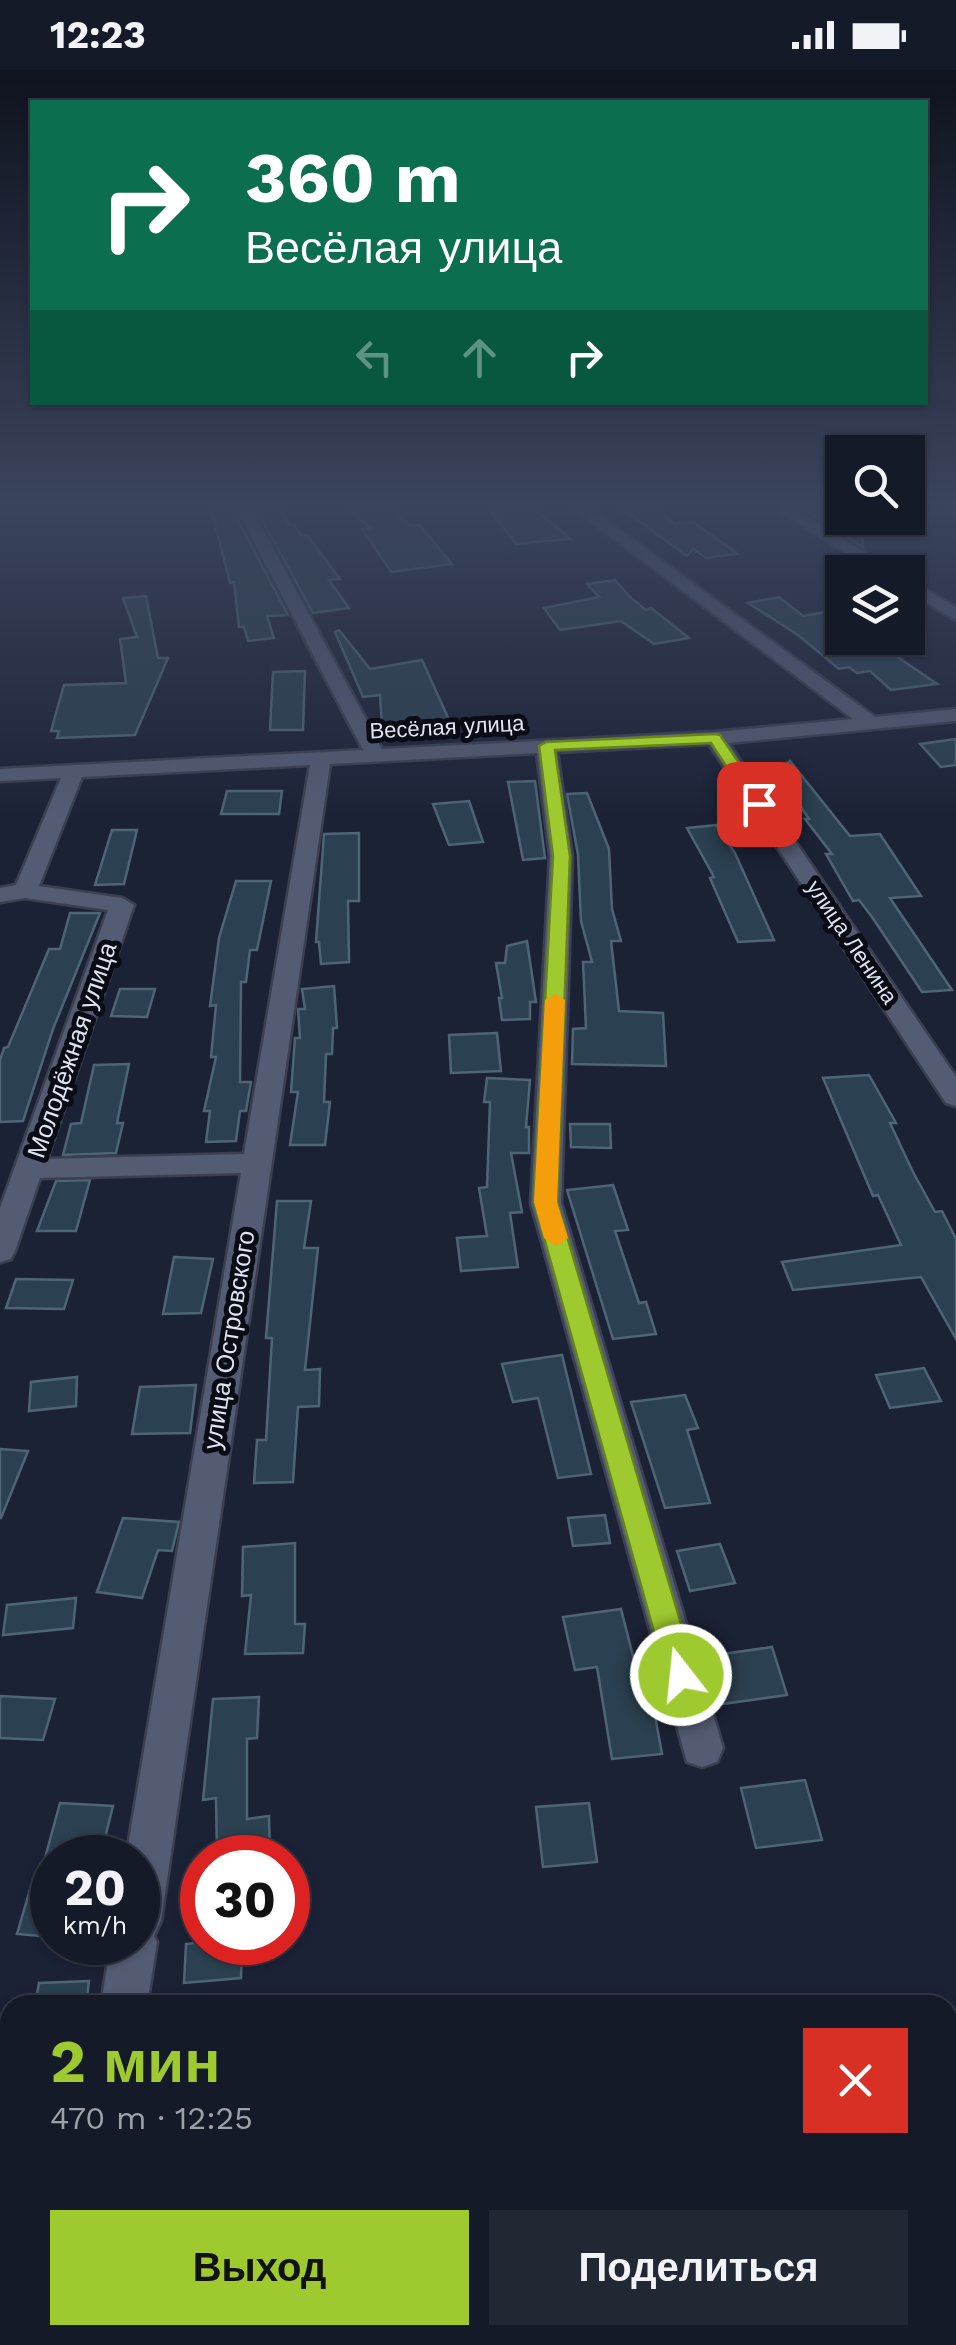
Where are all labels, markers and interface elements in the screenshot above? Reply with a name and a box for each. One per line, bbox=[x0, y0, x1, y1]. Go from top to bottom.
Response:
text: 12:23 bbox=[50, 13, 146, 57]
text: 360 m bbox=[245, 137, 461, 219]
icon: right bbox=[80, 140, 210, 270]
text: Весёлая улица bbox=[245, 221, 562, 274]
icon: left bbox=[347, 330, 402, 385]
icon: ahead bbox=[452, 330, 507, 385]
icon: right bbox=[557, 330, 612, 385]
map controls bbox=[825, 435, 925, 655]
button: search bbox=[825, 435, 925, 535]
button: layers bbox=[825, 555, 925, 655]
street label: Весёлая улица bbox=[369, 710, 526, 744]
pin bbox=[717, 762, 802, 847]
icon: arrive bbox=[732, 777, 787, 832]
street label: улица Ленина bbox=[802, 876, 903, 1009]
street label: Молодёжная улица bbox=[21, 938, 123, 1162]
street label: улица Островского bbox=[197, 1228, 261, 1452]
position arrow bbox=[629, 1623, 733, 1727]
speed limit sign: 30 bbox=[180, 1835, 310, 1965]
text: 20 bbox=[64, 1858, 126, 1917]
text: km/h bbox=[63, 1911, 127, 1940]
text: 2 мин bbox=[50, 2026, 220, 2097]
button: close bbox=[803, 2028, 908, 2133]
text: 470 m · 12:25 bbox=[50, 2099, 253, 2137]
button: Выход bbox=[50, 2210, 469, 2325]
button: Поделиться bbox=[489, 2210, 908, 2325]

